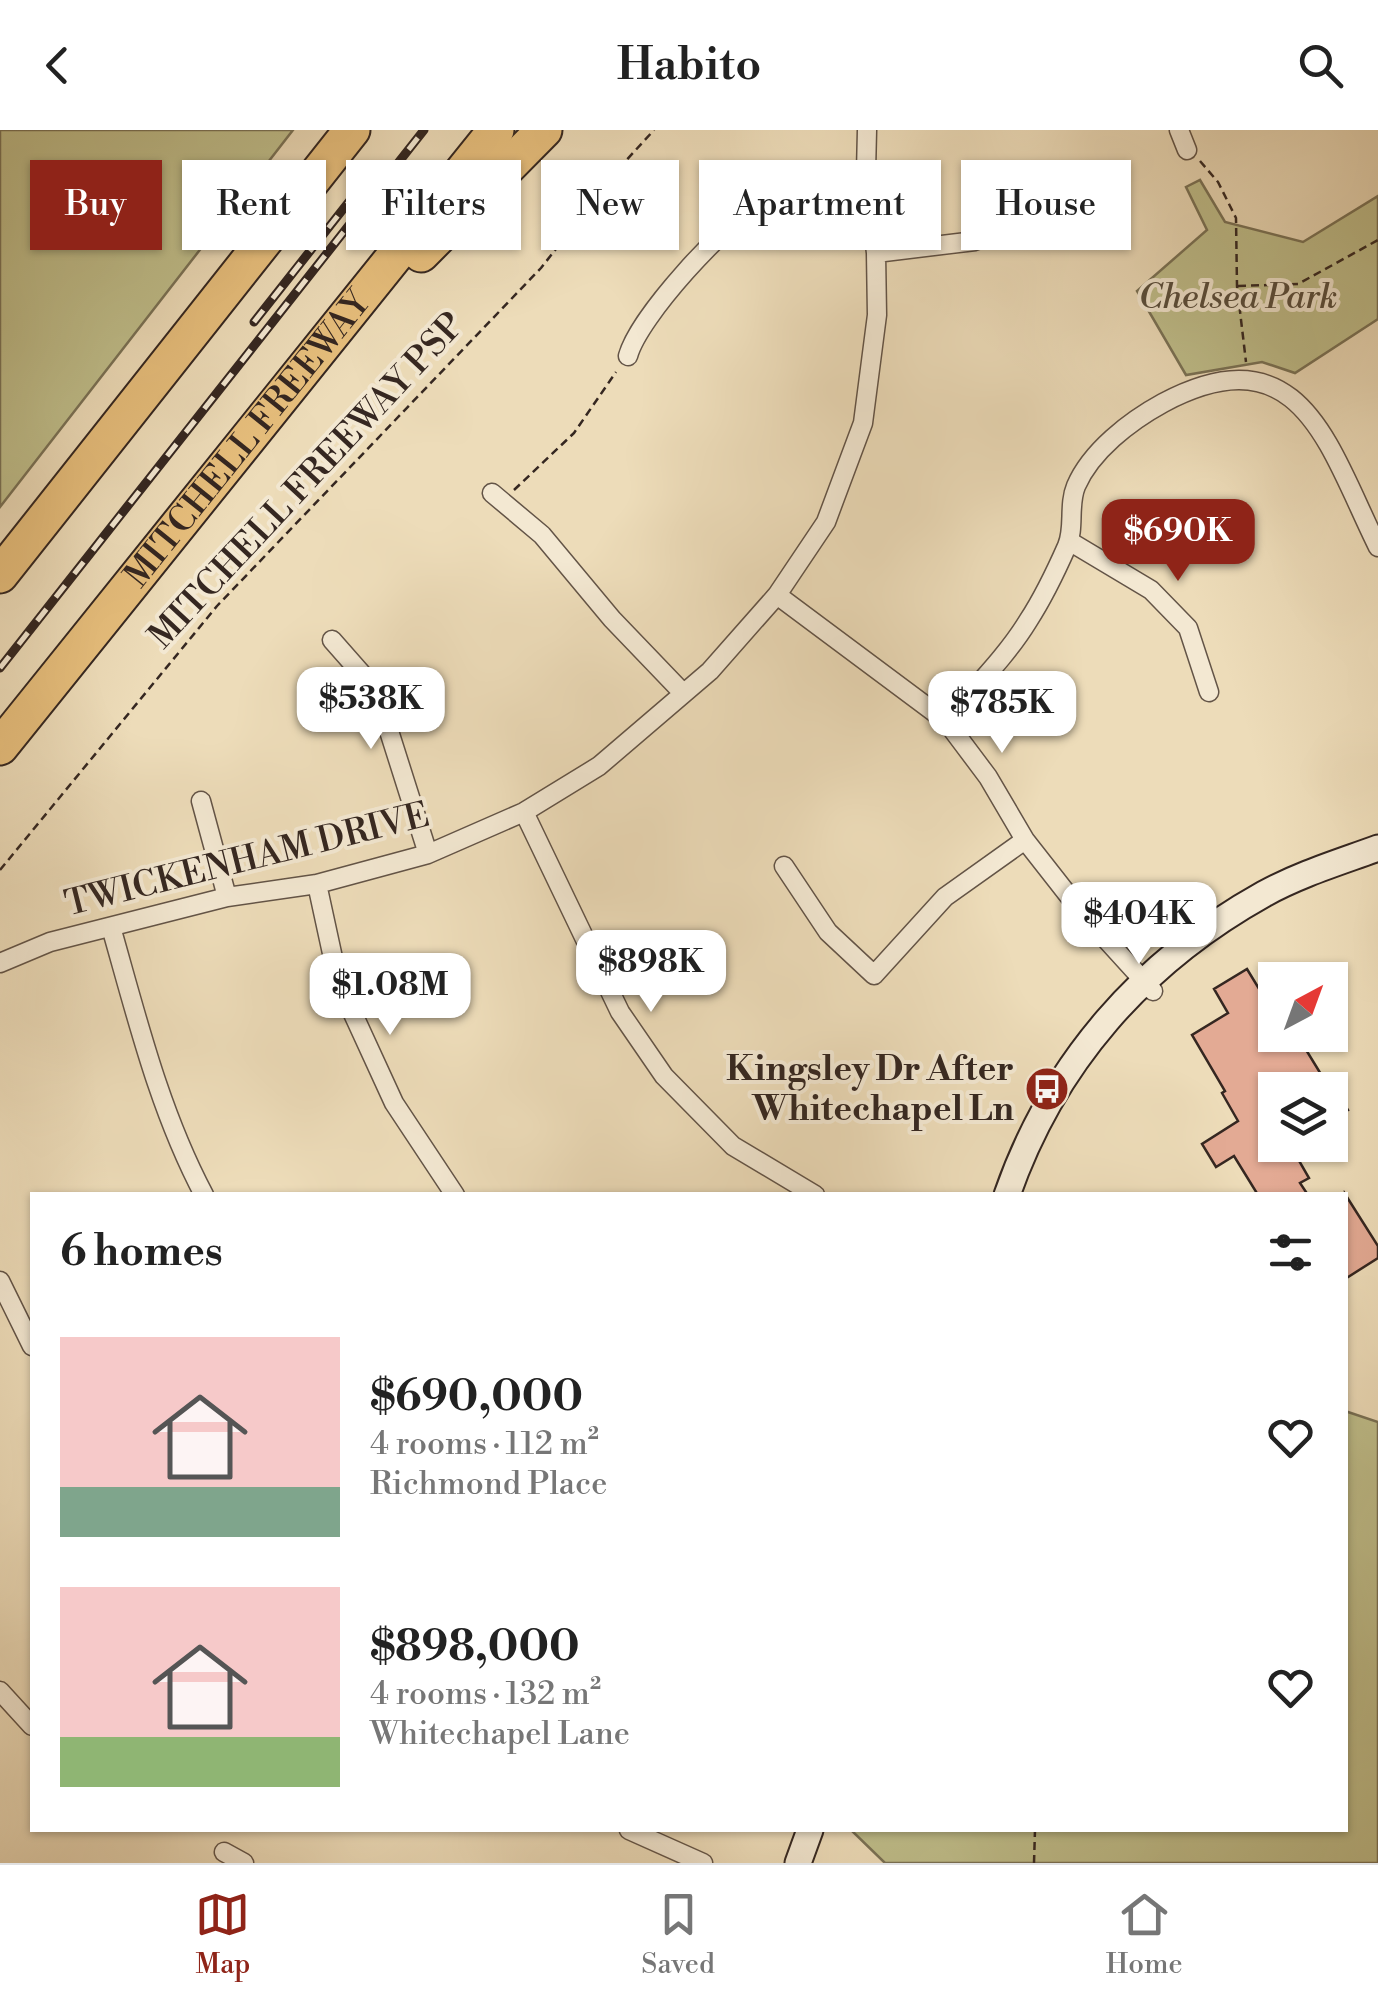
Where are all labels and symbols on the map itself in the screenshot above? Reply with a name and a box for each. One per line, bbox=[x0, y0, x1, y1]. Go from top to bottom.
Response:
park label: Chelsea Park bbox=[1138, 276, 1338, 319]
street label: MITCHELL FREEWAY bbox=[115, 281, 381, 596]
street label: MITCHELL FREEWAY PSP bbox=[140, 304, 474, 658]
pin: $690K bbox=[1108, 499, 1248, 584]
pin: $538K bbox=[301, 667, 441, 752]
pin: $785K bbox=[932, 671, 1072, 756]
street label: TWICKENHAM DRIVE bbox=[60, 794, 434, 926]
pin: $404K bbox=[1069, 882, 1209, 967]
pin: $898K bbox=[581, 930, 721, 1015]
pin: $1.08M bbox=[309, 953, 471, 1038]
north arrow bbox=[1258, 962, 1348, 1052]
place label: Kingsley Dr After Whitechapel Ln bbox=[726, 1048, 1014, 1131]
bus stop icon: Kingsley Dr After Whitechapel Ln bbox=[1024, 1066, 1070, 1112]

